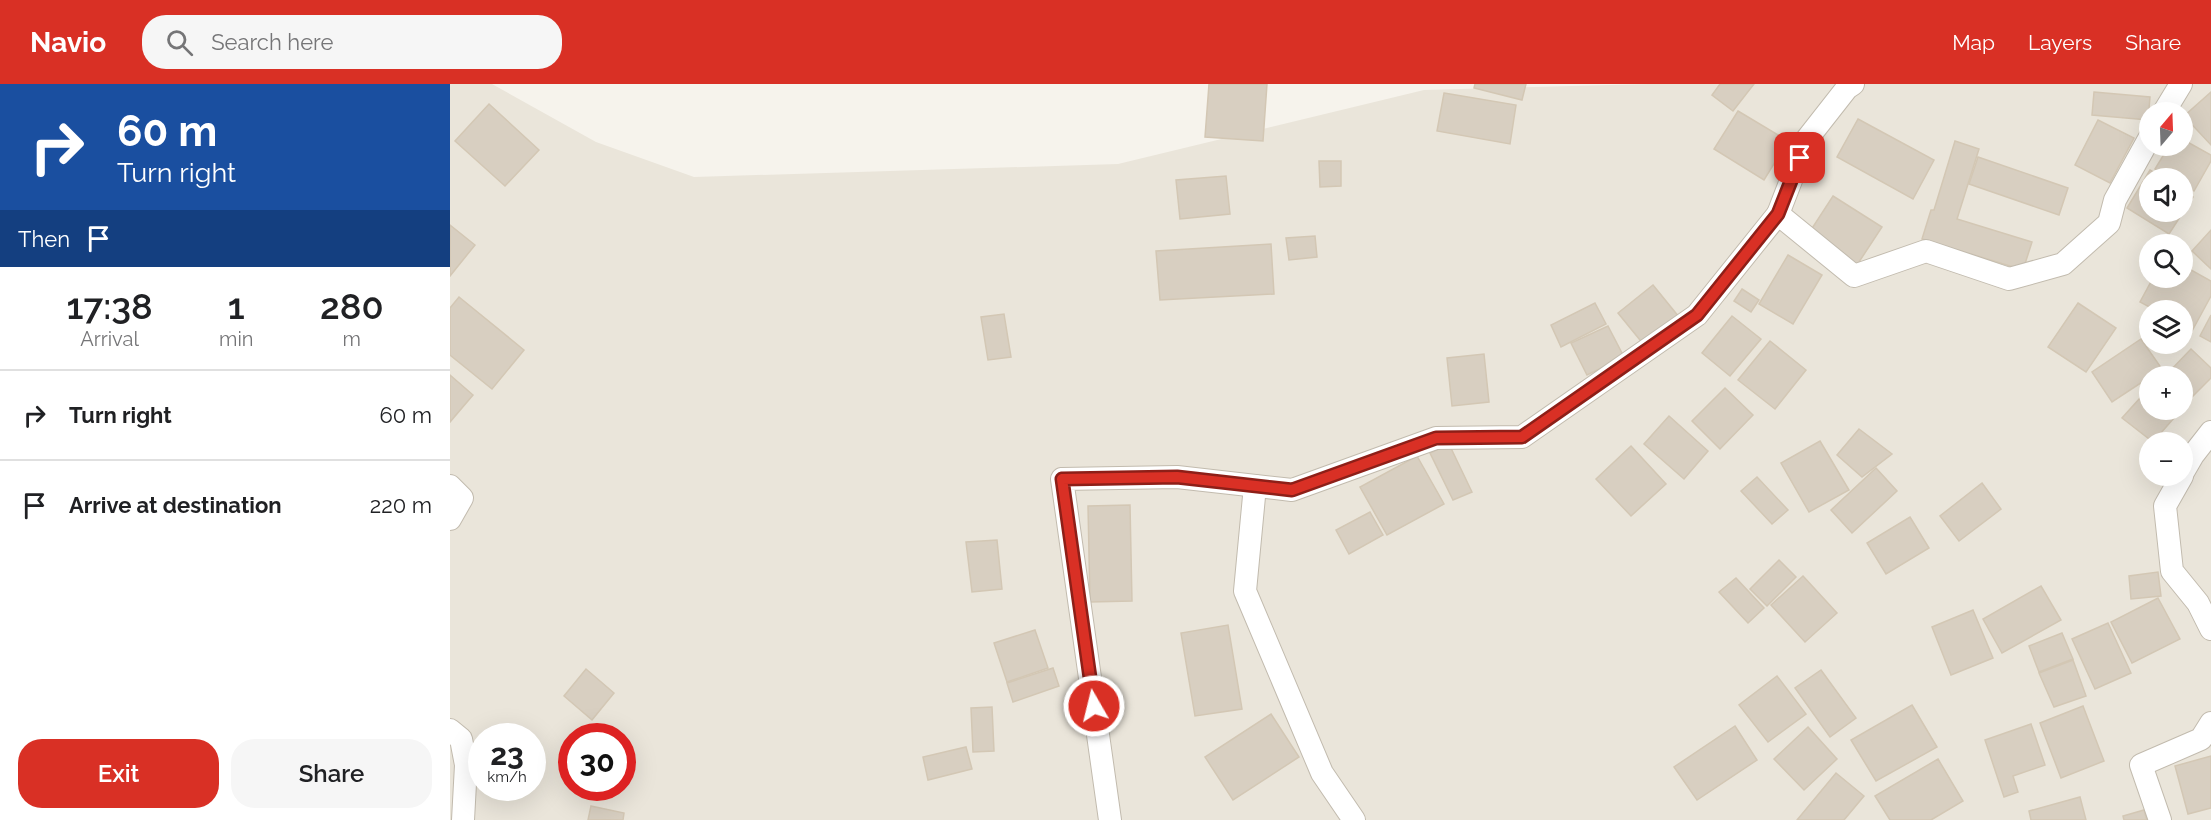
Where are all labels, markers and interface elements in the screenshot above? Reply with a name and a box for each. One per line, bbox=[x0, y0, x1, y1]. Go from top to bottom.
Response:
search box bbox=[142, 15, 562, 69]
text: Navio bbox=[30, 26, 106, 59]
icon: search bbox=[163, 26, 196, 59]
text: Search here bbox=[211, 29, 333, 55]
text: Map bbox=[1952, 30, 1995, 55]
text: Layers bbox=[2028, 30, 2092, 55]
text: Share bbox=[2125, 30, 2181, 55]
north arrow bbox=[2139, 102, 2193, 156]
map controls bbox=[2139, 102, 2193, 486]
text: 60 m bbox=[117, 107, 217, 156]
icon: right bbox=[18, 108, 96, 186]
pin bbox=[1774, 132, 1825, 183]
icon: arrive bbox=[1783, 141, 1816, 174]
text: Turn right bbox=[117, 157, 236, 188]
button: sound bbox=[2139, 168, 2193, 222]
icon: arrive bbox=[82, 222, 115, 255]
text: Then bbox=[18, 226, 70, 252]
button: search bbox=[2139, 234, 2193, 288]
text: 17:38 bbox=[66, 285, 153, 327]
text: 1 bbox=[228, 285, 245, 327]
text: 280 bbox=[320, 285, 384, 327]
button: layers bbox=[2139, 300, 2193, 354]
text: Arrival bbox=[80, 327, 139, 351]
text: min bbox=[219, 327, 254, 351]
text: m bbox=[343, 327, 361, 351]
button: + bbox=[2139, 366, 2193, 420]
icon: right bbox=[18, 399, 51, 432]
text: Turn right bbox=[69, 402, 172, 428]
text: 60 m bbox=[379, 402, 432, 428]
button: − bbox=[2139, 432, 2193, 486]
icon: arrive bbox=[18, 489, 51, 522]
text: Arrive at destination bbox=[69, 492, 282, 518]
text: 220 m bbox=[370, 492, 432, 518]
position arrow bbox=[1062, 674, 1126, 738]
speed limit sign: 30 bbox=[558, 723, 636, 801]
text: 23 bbox=[490, 737, 524, 772]
button: Exit bbox=[18, 739, 219, 808]
button: Share bbox=[231, 739, 432, 808]
text: km/h bbox=[487, 768, 527, 786]

